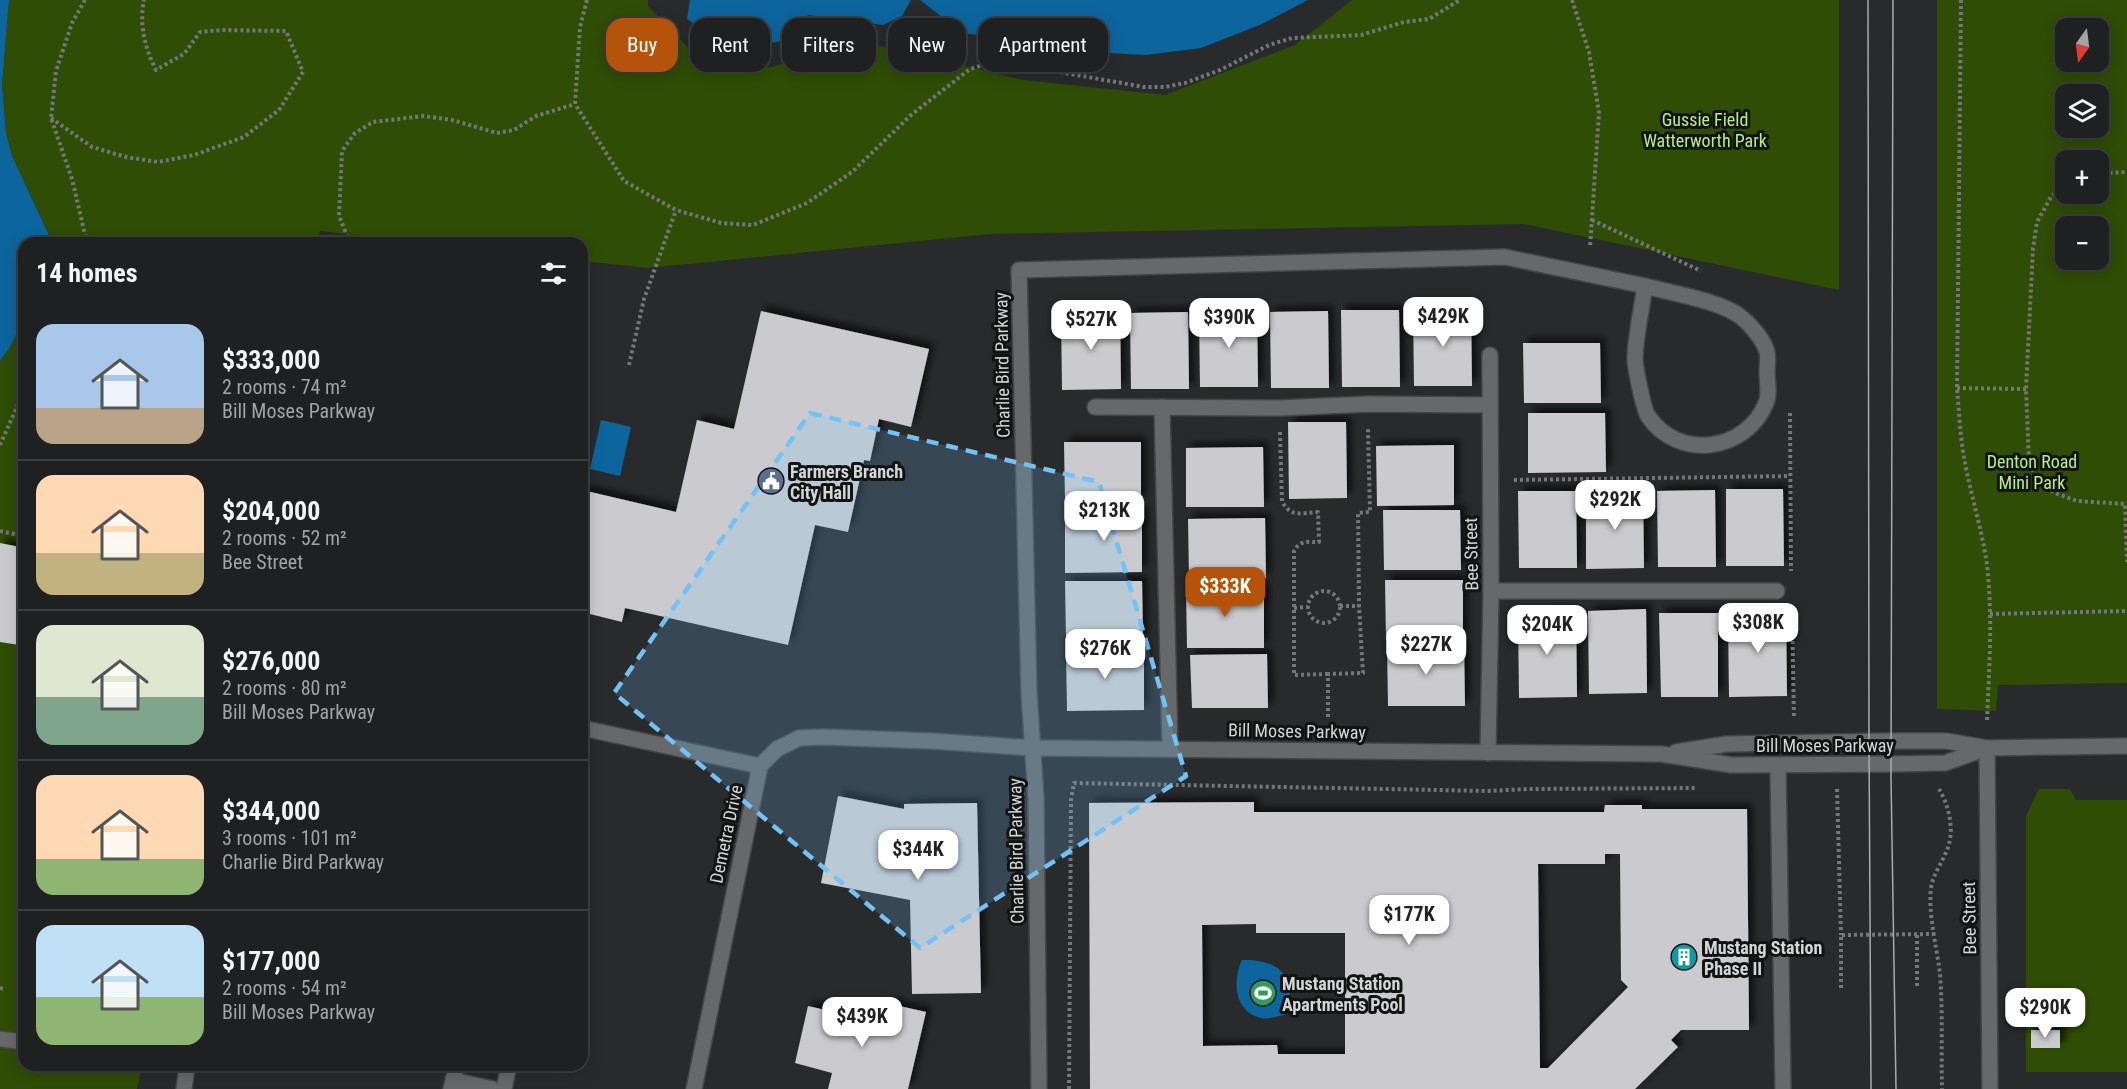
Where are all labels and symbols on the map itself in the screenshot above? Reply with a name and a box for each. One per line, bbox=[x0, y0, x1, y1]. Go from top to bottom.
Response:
north arrow bbox=[2055, 18, 2109, 72]
park label: Gussie Field Watterworth Park bbox=[1643, 109, 1767, 151]
street label: Charlie Bird Parkway bbox=[990, 291, 1014, 438]
pin: $429K bbox=[1401, 297, 1485, 348]
pin: $390K bbox=[1187, 298, 1271, 349]
pin: $527K bbox=[1049, 300, 1133, 351]
park label: Denton Road Mini Park bbox=[1987, 451, 2077, 493]
place label: Farmers Branch City Hall bbox=[790, 461, 903, 503]
public building icon: Farmers Branch City Hall bbox=[756, 466, 786, 496]
pin: $292K bbox=[1573, 480, 1657, 531]
pin: $213K bbox=[1062, 491, 1146, 542]
street label: Bee Street bbox=[1460, 517, 1482, 591]
pin: $333K bbox=[1183, 567, 1267, 618]
pin: $308K bbox=[1716, 603, 1800, 654]
pin: $204K bbox=[1505, 605, 1589, 656]
pin: $227K bbox=[1384, 625, 1468, 676]
pin: $276K bbox=[1063, 629, 1147, 680]
street label: Bill Moses Parkway bbox=[1228, 719, 1367, 743]
street label: Bill Moses Parkway bbox=[1756, 735, 1894, 756]
street label: Charlie Bird Parkway bbox=[1004, 777, 1028, 924]
street label: Demetra Drive bbox=[705, 783, 747, 885]
pin: $344K bbox=[876, 830, 960, 881]
street label: Bee Street bbox=[1958, 881, 1980, 955]
pin: $177K bbox=[1367, 895, 1451, 946]
place label: Mustang Station Phase II bbox=[1704, 937, 1822, 979]
building icon: Mustang Station Phase II bbox=[1669, 942, 1699, 972]
place label: Mustang Station Apartments Pool bbox=[1282, 973, 1403, 1015]
sports icon: Mustang Station Apartments Pool bbox=[1248, 978, 1278, 1008]
pin: $290K bbox=[2003, 988, 2087, 1039]
pin: $439K bbox=[820, 997, 904, 1048]

